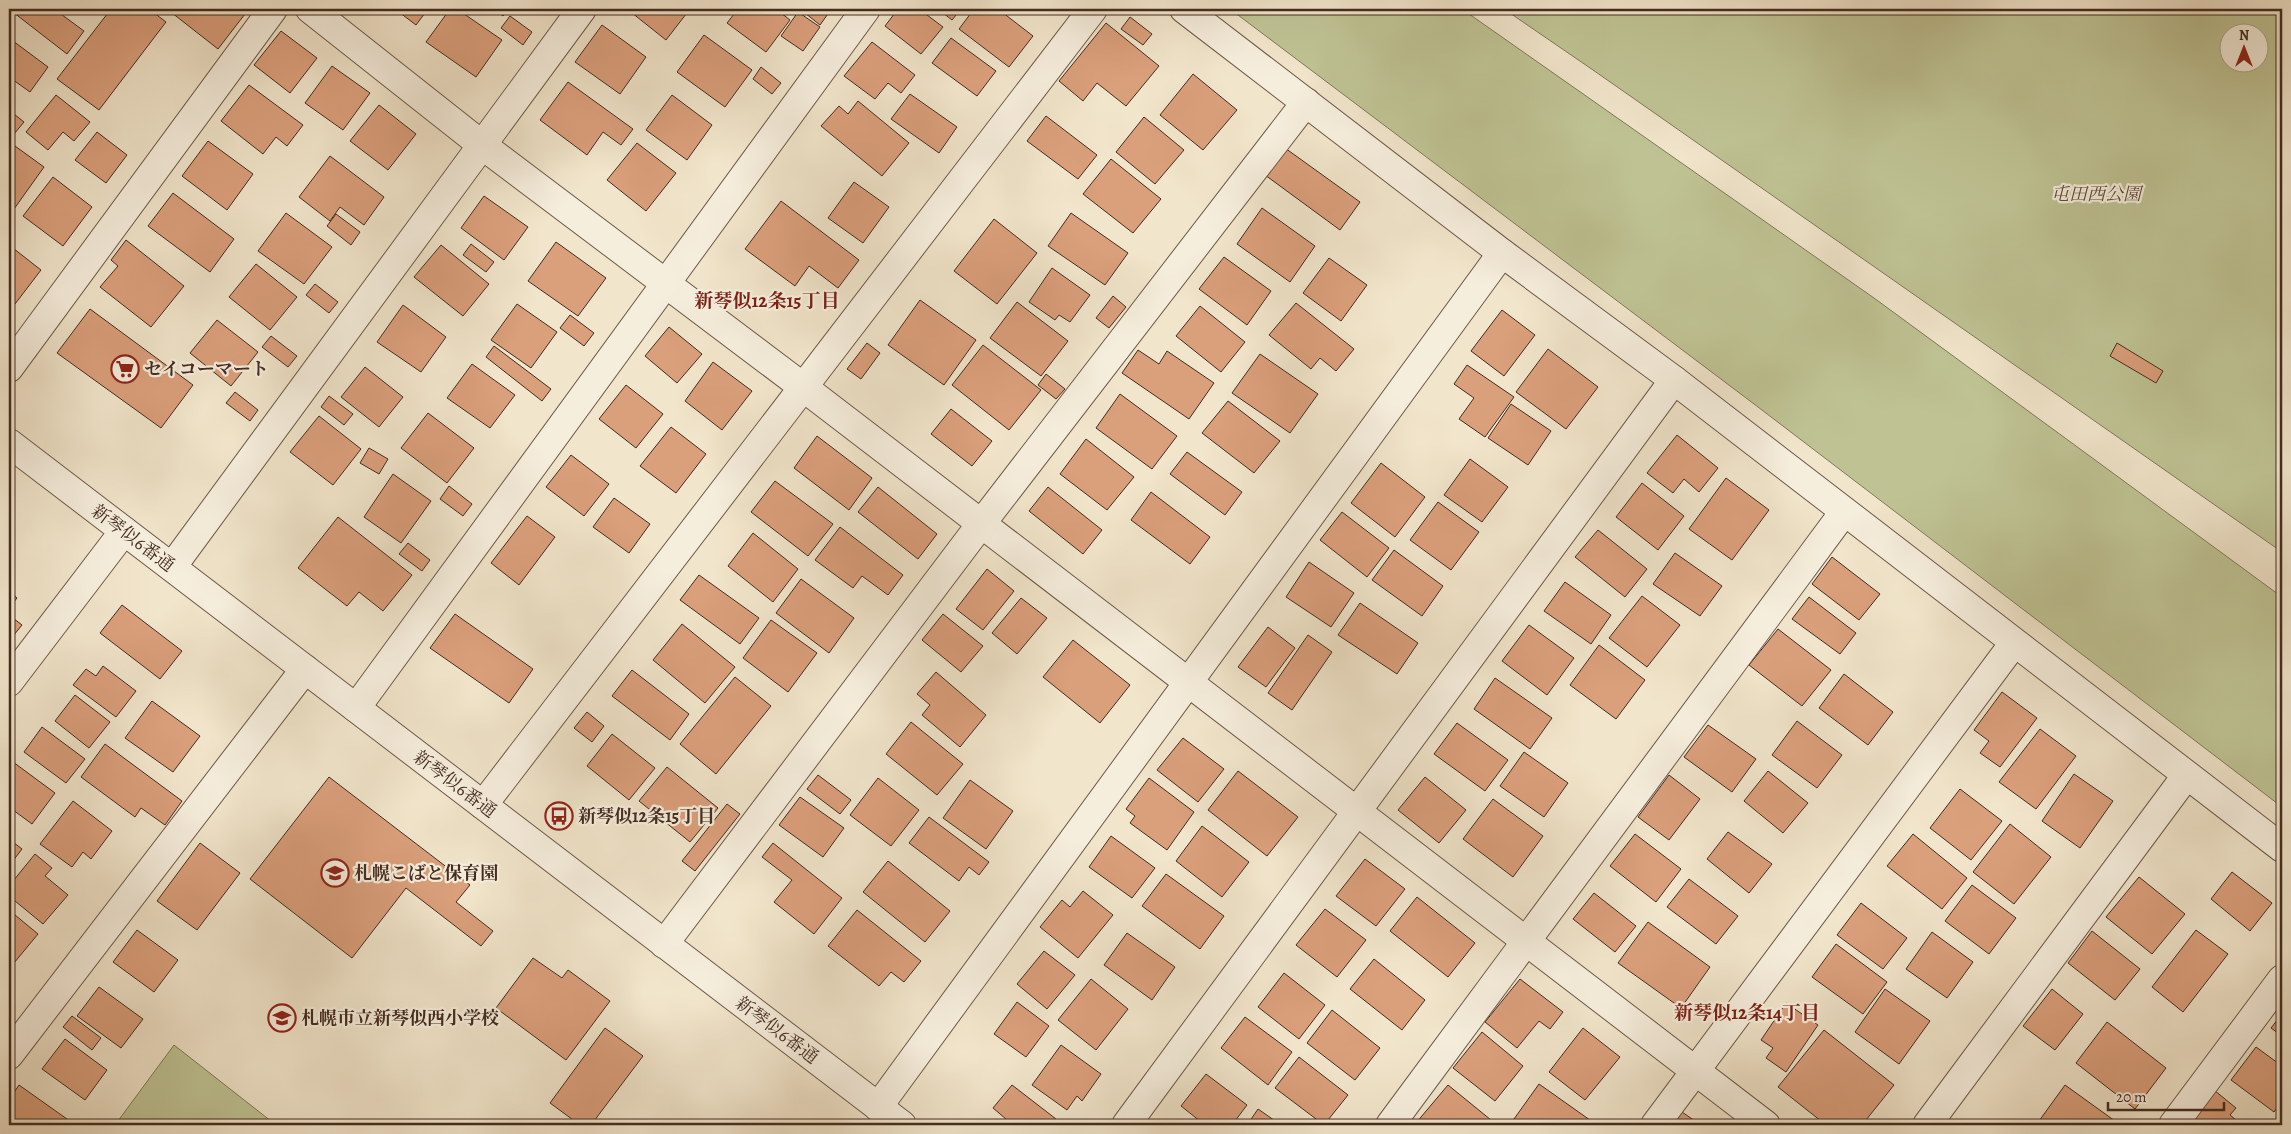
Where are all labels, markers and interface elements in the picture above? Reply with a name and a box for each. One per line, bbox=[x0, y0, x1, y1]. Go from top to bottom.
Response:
north arrow bbox=[2218, 22, 2268, 72]
text: N bbox=[2239, 26, 2249, 45]
park label: 屯田西公園 bbox=[2051, 182, 2144, 206]
district label: 新琴似12条15丁目 bbox=[695, 288, 839, 314]
supermarket icon: セイコーマート bbox=[110, 354, 140, 384]
place label: セイコーマート bbox=[144, 357, 269, 381]
street label: 新琴似6番通 bbox=[87, 499, 179, 577]
street label: 新琴似6番通 bbox=[409, 745, 501, 823]
bus stop icon: 新琴似12条15丁目 bbox=[544, 801, 574, 831]
place label: 新琴似12条15丁目 bbox=[578, 804, 715, 828]
school or university icon: 札幌こばと保育園 bbox=[320, 858, 350, 888]
place label: 札幌こばと保育園 bbox=[354, 861, 498, 885]
street label: 新琴似6番通 bbox=[731, 991, 823, 1069]
district label: 新琴似12条14丁目 bbox=[1674, 1000, 1820, 1026]
school or university icon: 札幌市立新琴似西小学校 bbox=[267, 1003, 297, 1033]
place label: 札幌市立新琴似西小学校 bbox=[301, 1006, 499, 1030]
scale bar bbox=[2108, 1079, 2225, 1111]
text: 20 m bbox=[2116, 1087, 2147, 1107]

